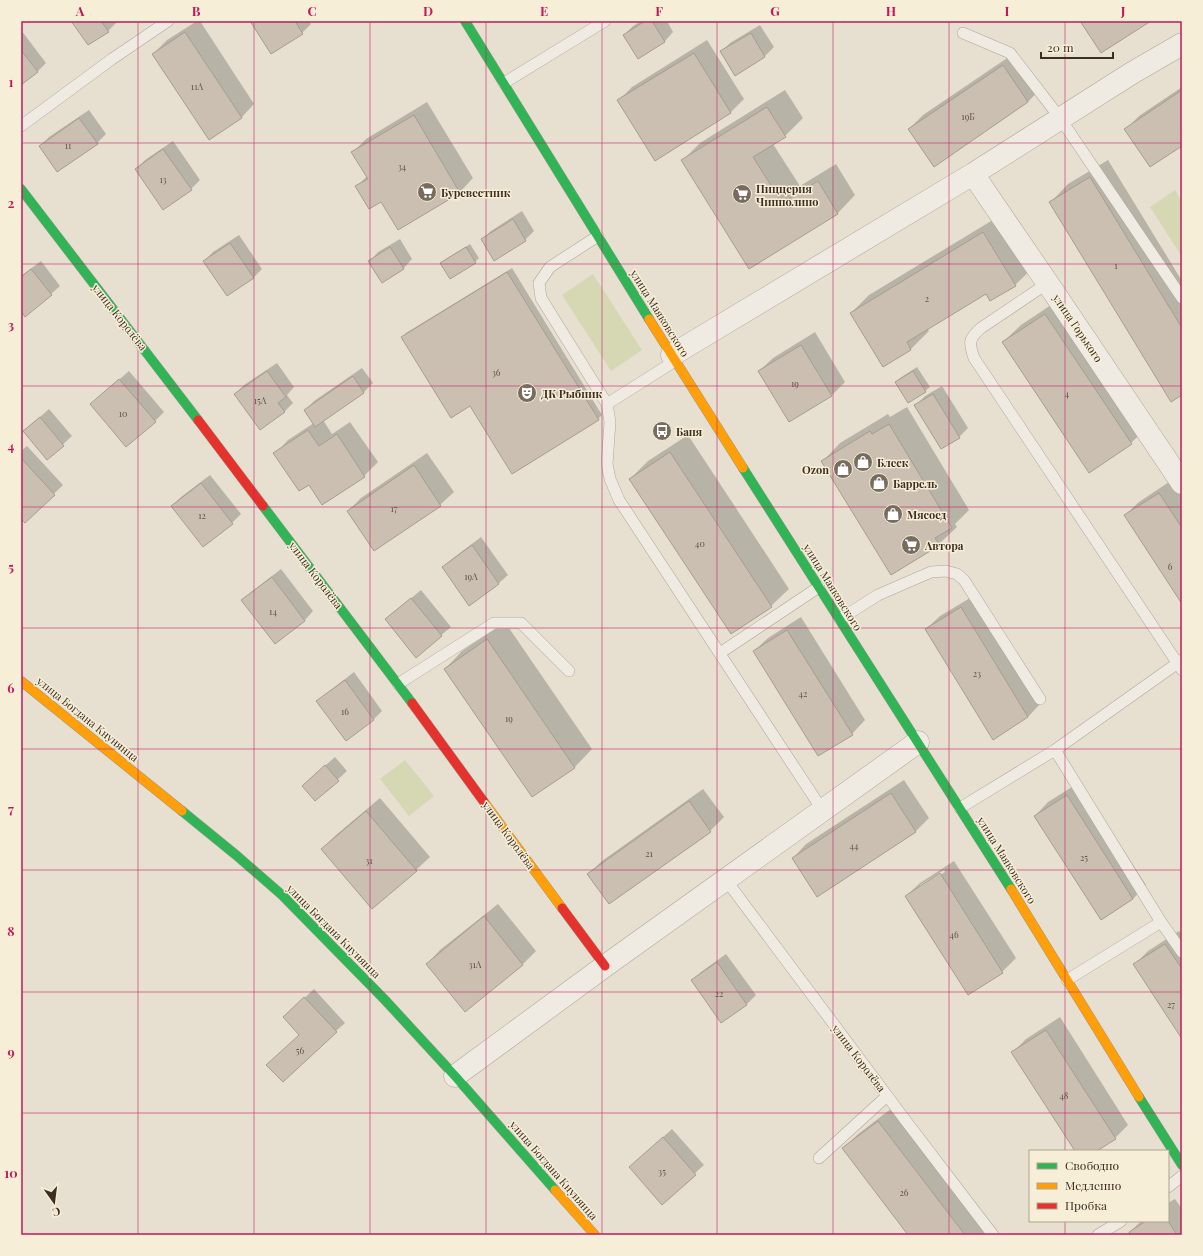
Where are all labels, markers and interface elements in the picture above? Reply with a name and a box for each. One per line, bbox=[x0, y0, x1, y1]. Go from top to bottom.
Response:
text: A bbox=[75, 2, 85, 19]
text: B bbox=[192, 2, 201, 19]
text: C bbox=[307, 2, 317, 19]
text: D bbox=[423, 2, 433, 19]
text: E bbox=[540, 2, 548, 19]
text: F bbox=[655, 2, 663, 19]
text: G bbox=[770, 2, 780, 19]
text: H bbox=[886, 2, 896, 19]
text: I bbox=[1005, 2, 1010, 19]
text: J bbox=[1120, 2, 1126, 19]
scale bar bbox=[1041, 34, 1113, 60]
text: 20 m bbox=[1047, 39, 1074, 55]
text: 1 bbox=[9, 73, 14, 90]
house number: 11А bbox=[191, 80, 203, 92]
house number: 19Б bbox=[961, 110, 975, 122]
house number: 11 bbox=[65, 139, 72, 151]
house number: 34 bbox=[398, 160, 407, 172]
house number: 13 bbox=[159, 173, 167, 185]
supermarket icon: Буревестник bbox=[416, 181, 438, 203]
place label: Пиццерия Чипполино bbox=[756, 181, 819, 209]
supermarket icon: Пиццерия Чипполино bbox=[731, 183, 753, 205]
place label: Буревестник bbox=[441, 185, 511, 200]
text: 2 bbox=[8, 194, 15, 211]
house number: 1 bbox=[1114, 259, 1118, 271]
street label: улица Маяковского bbox=[627, 266, 693, 359]
street label: улица Королёва bbox=[89, 280, 151, 354]
street label: улица Горького bbox=[1049, 290, 1106, 365]
house number: 2 bbox=[925, 292, 929, 304]
text: 3 bbox=[8, 316, 14, 333]
house number: 36 bbox=[492, 366, 501, 378]
house number: 19 bbox=[791, 377, 799, 389]
theatre icon: ДК Рыбник bbox=[516, 382, 538, 404]
place label: ДК Рыбник bbox=[541, 386, 602, 401]
house number: 4 bbox=[1065, 387, 1070, 399]
house number: 15А bbox=[254, 394, 267, 406]
house number: 10 bbox=[119, 407, 127, 419]
bus stop icon: Баня bbox=[651, 420, 673, 442]
place label: Баня bbox=[676, 424, 703, 439]
text: 4 bbox=[8, 437, 15, 454]
shop icon: Блеск bbox=[852, 451, 874, 473]
place label: Блеск bbox=[877, 455, 909, 470]
shop icon: Ozon bbox=[832, 458, 854, 480]
place label: Ozon bbox=[802, 462, 829, 477]
shop icon: Баррель bbox=[868, 472, 890, 494]
place label: Баррель bbox=[893, 476, 937, 491]
house number: 17 bbox=[391, 502, 398, 514]
shop icon: Мясоед bbox=[882, 503, 904, 525]
place label: Мясоед bbox=[907, 507, 946, 522]
house number: 12 bbox=[198, 509, 206, 521]
supermarket icon: Автора bbox=[900, 534, 922, 556]
street label: улица Королёва bbox=[285, 537, 347, 612]
house number: 40 bbox=[695, 537, 705, 549]
place label: Автора bbox=[924, 538, 964, 553]
street label: улица Маяковского bbox=[800, 540, 866, 633]
text: 5 bbox=[8, 558, 14, 575]
house number: 6 bbox=[1168, 560, 1173, 572]
house number: 19А bbox=[464, 570, 478, 582]
house number: 14 bbox=[269, 605, 277, 617]
house number: 23 bbox=[973, 667, 981, 679]
street label: улица Богдана Кнунянца bbox=[33, 673, 142, 765]
text: 6 bbox=[7, 679, 15, 696]
house number: 42 bbox=[799, 687, 807, 699]
house number: 16 bbox=[341, 705, 349, 717]
house number: 19 bbox=[505, 712, 513, 724]
street label: улица Королёва bbox=[479, 797, 539, 872]
text: 7 bbox=[8, 800, 14, 817]
street label: улица Маяковского bbox=[974, 813, 1040, 906]
house number: 44 bbox=[850, 839, 859, 851]
house number: 21 bbox=[645, 847, 653, 859]
house number: 25 bbox=[1080, 851, 1088, 863]
house number: 31 bbox=[365, 854, 373, 866]
street label: улица Богдана Кнунянца bbox=[283, 880, 385, 982]
text: 8 bbox=[7, 922, 15, 939]
house number: 46 bbox=[949, 928, 959, 940]
house number: 31А bbox=[468, 958, 482, 970]
house number: 22 bbox=[715, 987, 723, 999]
house number: 27 bbox=[1167, 998, 1175, 1010]
street label: улица Королёва bbox=[828, 1020, 890, 1095]
text: 9 bbox=[7, 1043, 15, 1060]
house number: 56 bbox=[296, 1044, 305, 1056]
house number: 48 bbox=[1059, 1089, 1069, 1101]
street label: улица Богдана Кнунянца bbox=[506, 1116, 602, 1223]
legend bbox=[1029, 1150, 1169, 1222]
text: Свободно bbox=[1065, 1157, 1120, 1173]
text: 10 bbox=[4, 1164, 18, 1181]
house number: 35 bbox=[658, 1165, 666, 1177]
text: Медленно bbox=[1065, 1177, 1122, 1193]
north arrow bbox=[34, 1182, 74, 1222]
house number: 26 bbox=[900, 1186, 909, 1198]
text: Пробка bbox=[1065, 1197, 1107, 1213]
text: С bbox=[51, 1204, 62, 1220]

